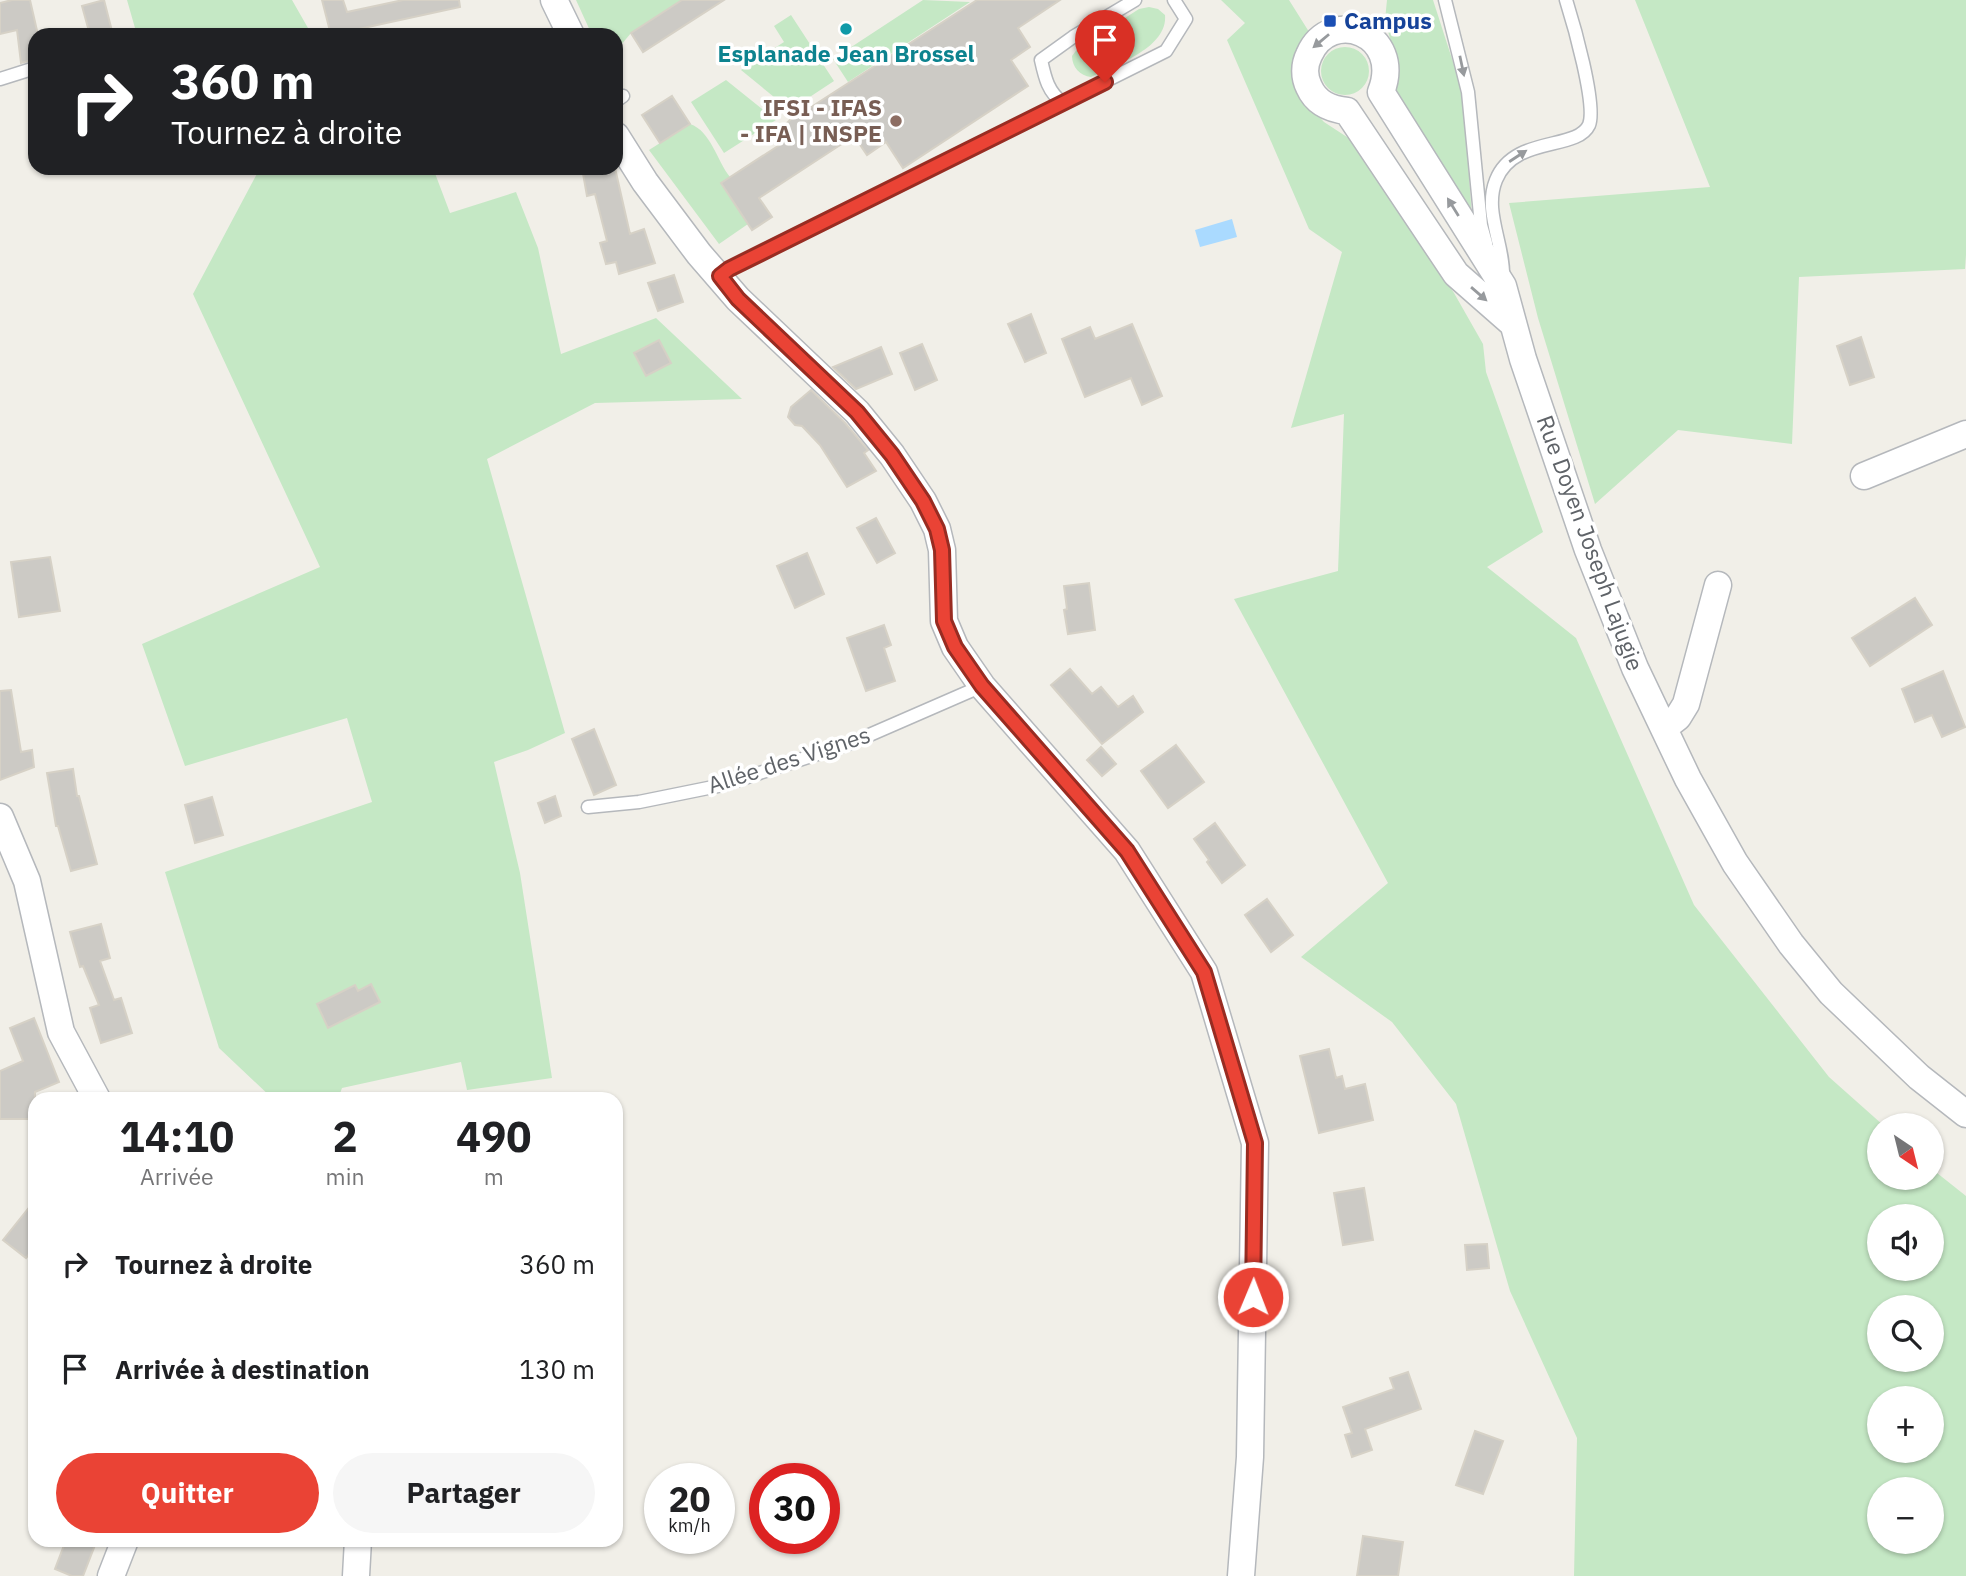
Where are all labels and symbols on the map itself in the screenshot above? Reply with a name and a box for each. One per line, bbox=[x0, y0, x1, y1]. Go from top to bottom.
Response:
place label: Campus bbox=[1344, 5, 1432, 35]
pin bbox=[1075, 10, 1135, 82]
marker: Campus bbox=[1322, 13, 1338, 29]
marker: Esplanade Jean Brossel bbox=[838, 21, 854, 37]
one-way arrow bbox=[1312, 33, 1330, 49]
place label: Esplanade Jean Brossel bbox=[717, 38, 975, 68]
one-way arrow bbox=[1457, 55, 1468, 77]
place label: IFSI - IFAS - IFA | INSPE bbox=[740, 92, 882, 148]
marker: IFSI - IFAS - IFA | INSPE bbox=[888, 113, 904, 129]
one-way arrow bbox=[1508, 150, 1528, 163]
one-way arrow bbox=[1447, 198, 1460, 217]
one-way arrow bbox=[1470, 285, 1487, 301]
street label: Rue Doyen Joseph Lajugie bbox=[1531, 411, 1651, 675]
street label: Allée des Vignes bbox=[704, 719, 874, 799]
north arrow bbox=[1867, 1113, 1944, 1190]
position arrow bbox=[1216, 1260, 1290, 1334]
speed limit sign: 30 bbox=[749, 1463, 840, 1554]

